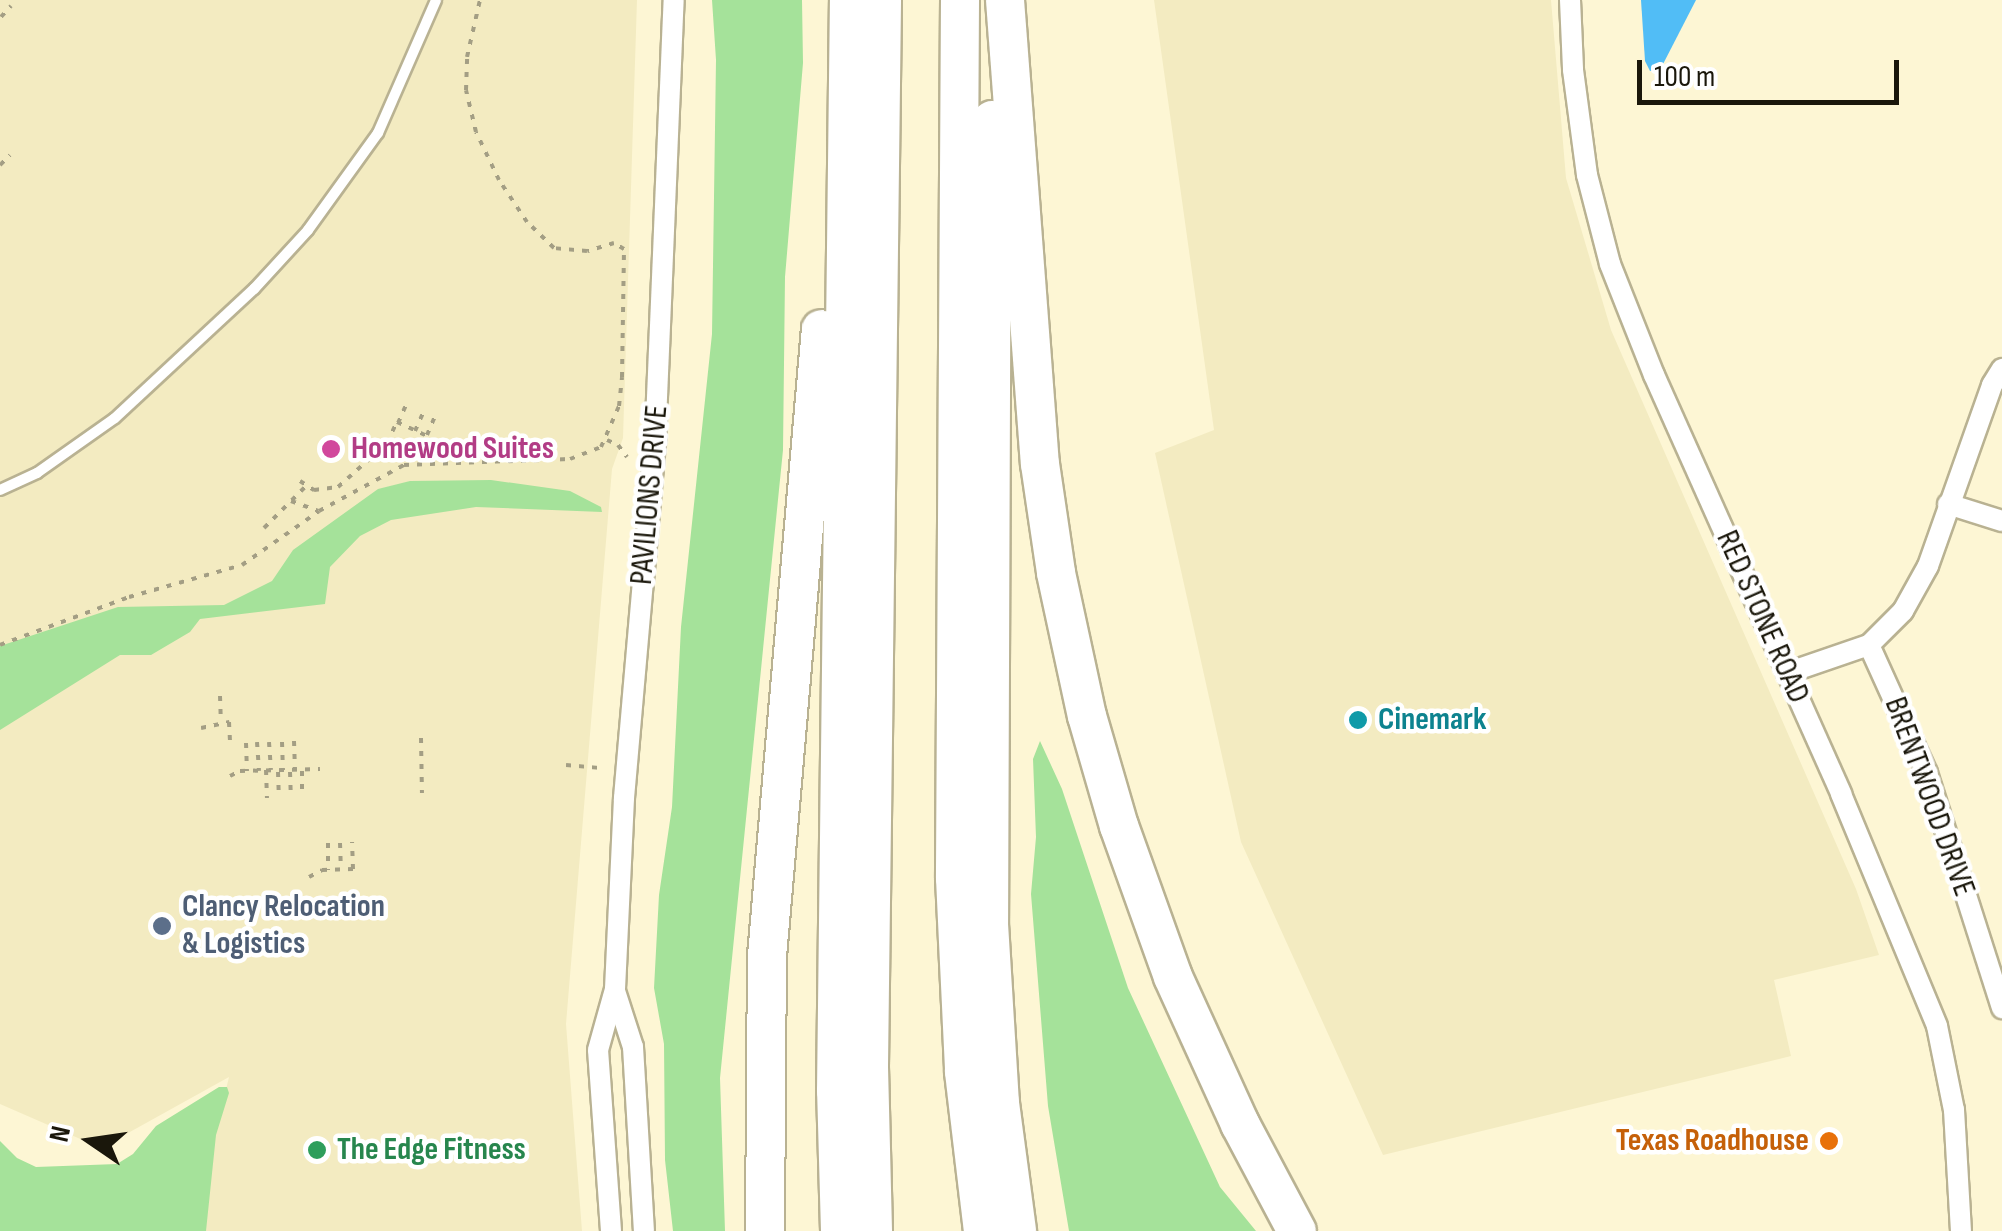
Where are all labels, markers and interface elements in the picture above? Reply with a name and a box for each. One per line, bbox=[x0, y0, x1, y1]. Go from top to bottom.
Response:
scale bar bbox=[1642, 40, 1904, 102]
text: 100 m bbox=[1654, 59, 1715, 95]
street label: PAVILIONS DRIVE bbox=[623, 404, 677, 586]
place label: Homewood Suites bbox=[351, 430, 554, 468]
marker: Homewood Suites bbox=[320, 438, 342, 460]
street label: RED STONE ROAD bbox=[1707, 525, 1817, 709]
street label: BRENTWOOD DRIVE bbox=[1875, 692, 1983, 902]
place label: Cinemark bbox=[1378, 701, 1487, 739]
marker: Cinemark bbox=[1347, 709, 1369, 731]
place label: Clancy Relocation & Logistics bbox=[182, 889, 385, 964]
marker: Clancy Relocation & Logistics bbox=[151, 915, 173, 937]
north arrow bbox=[40, 1091, 140, 1191]
place label: Texas Roadhouse bbox=[1616, 1122, 1809, 1160]
text: N bbox=[43, 1123, 78, 1145]
marker: Texas Roadhouse bbox=[1818, 1130, 1840, 1152]
place label: The Edge Fitness bbox=[337, 1131, 526, 1169]
marker: The Edge Fitness bbox=[306, 1139, 328, 1161]

